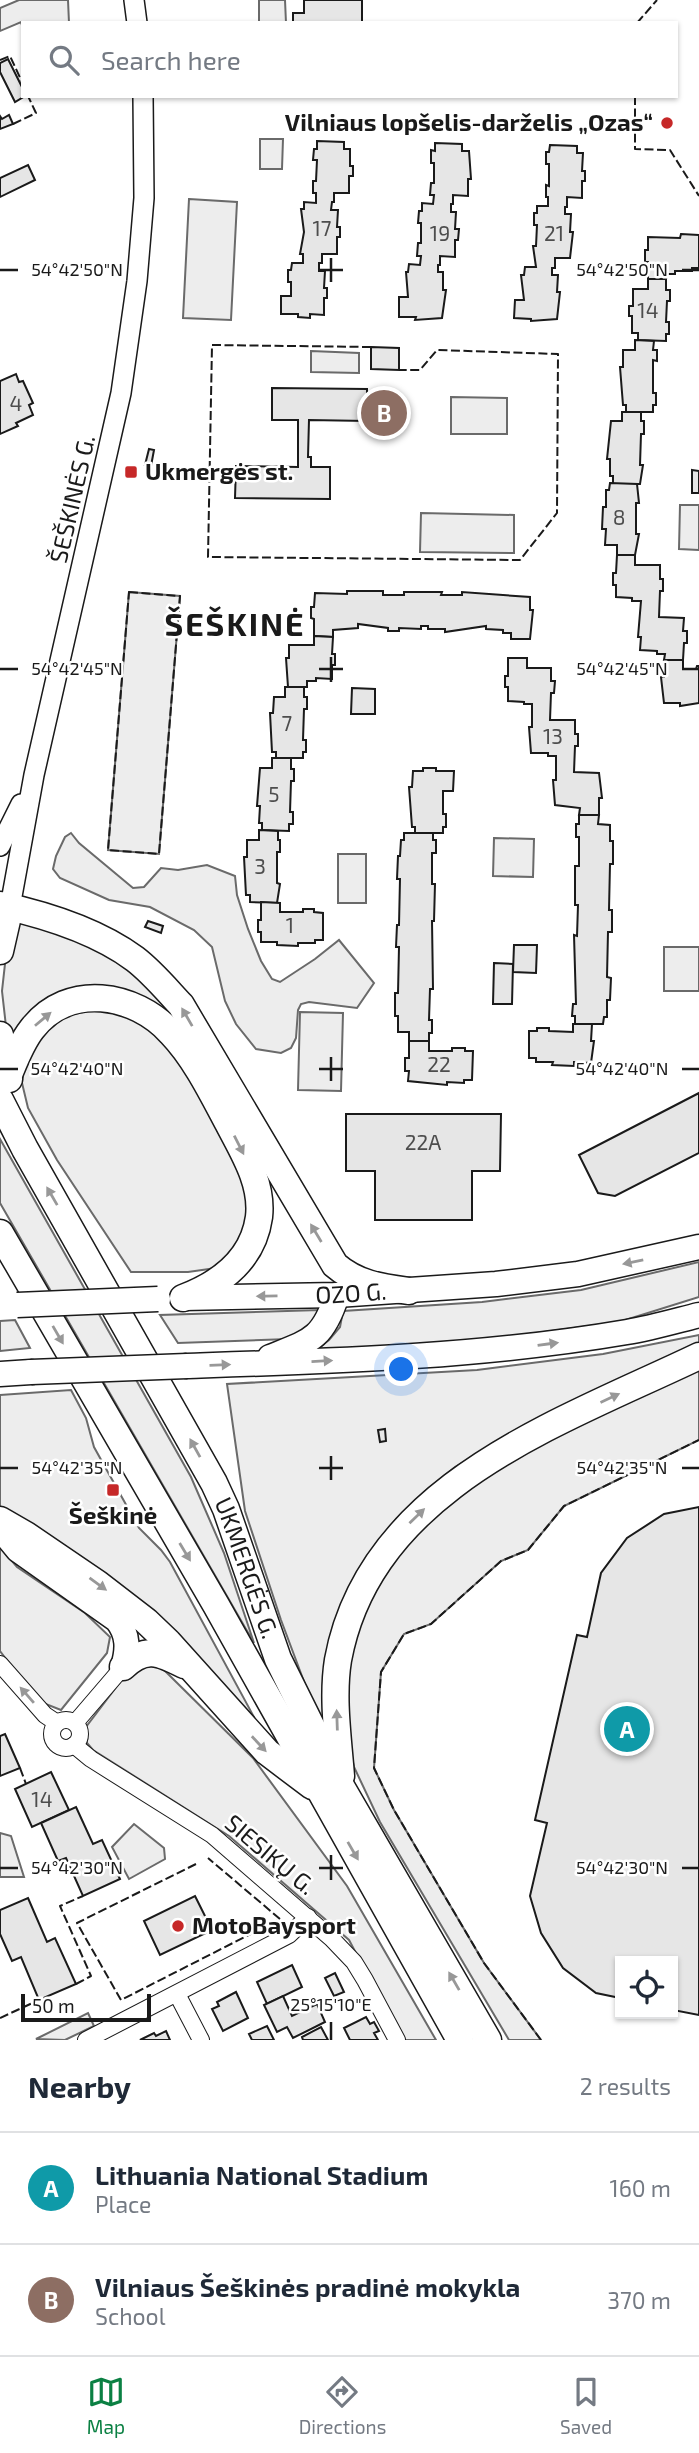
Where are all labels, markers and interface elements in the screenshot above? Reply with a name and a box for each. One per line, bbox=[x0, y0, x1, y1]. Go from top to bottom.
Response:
search box bbox=[21, 21, 678, 98]
icon: search bbox=[45, 41, 83, 79]
text: Search here bbox=[101, 44, 241, 75]
place label: Vilniaus lopšelis-darželis „Ozas“ bbox=[285, 107, 653, 136]
marker: Vilniaus lopšelis-darželis „Ozas“ bbox=[659, 115, 675, 131]
house number: 17 bbox=[312, 215, 332, 240]
house number: 19 bbox=[430, 220, 450, 245]
house number: 21 bbox=[544, 220, 564, 245]
text: 54°42'50"N bbox=[31, 258, 123, 280]
text: 54°42'50"N bbox=[576, 258, 668, 280]
house number: 14 bbox=[637, 297, 659, 322]
pin: B bbox=[361, 387, 407, 439]
house number: 4 bbox=[10, 390, 22, 415]
street label: ŠEŠKINĖS G. bbox=[43, 432, 100, 566]
place label: Ukmergės st. bbox=[145, 456, 293, 485]
marker: Ukmergės st. bbox=[123, 464, 139, 480]
house number: 8 bbox=[613, 504, 625, 529]
district label: ŠEŠKINĖ bbox=[164, 604, 306, 642]
text: 54°42'45"N bbox=[31, 657, 123, 679]
text: 54°42'45"N bbox=[576, 657, 668, 679]
house number: 7 bbox=[282, 710, 293, 735]
house number: 13 bbox=[543, 723, 563, 748]
house number: 5 bbox=[268, 781, 280, 806]
house number: 3 bbox=[254, 853, 266, 878]
house number: 1 bbox=[286, 912, 294, 937]
one-way arrow bbox=[181, 1007, 193, 1026]
one-way arrow bbox=[34, 1012, 51, 1027]
house number: 22 bbox=[427, 1051, 451, 1076]
text: 54°42'40"N bbox=[31, 1057, 123, 1079]
text: 54°42'40"N bbox=[576, 1057, 668, 1079]
house number: 22A bbox=[405, 1129, 441, 1154]
one-way arrow bbox=[233, 1136, 245, 1156]
one-way arrow bbox=[46, 1187, 58, 1206]
one-way arrow bbox=[310, 1224, 322, 1243]
one-way arrow bbox=[622, 1257, 644, 1268]
street label: OZO G. bbox=[315, 1276, 387, 1308]
one-way arrow bbox=[256, 1290, 278, 1302]
one-way arrow bbox=[52, 1325, 64, 1344]
one-way arrow bbox=[538, 1338, 560, 1349]
your location bbox=[384, 1352, 418, 1386]
one-way arrow bbox=[311, 1355, 333, 1366]
one-way arrow bbox=[209, 1359, 231, 1370]
one-way arrow bbox=[600, 1393, 620, 1404]
one-way arrow bbox=[189, 1439, 201, 1458]
text: 54°42'35"N bbox=[32, 1456, 122, 1478]
text: 54°42'35"N bbox=[577, 1456, 667, 1478]
marker: Šeškinė bbox=[105, 1482, 121, 1498]
street label: UKMERGĖS G. bbox=[210, 1492, 286, 1642]
place label: Šeškinė bbox=[69, 1500, 157, 1529]
one-way arrow bbox=[408, 1508, 425, 1524]
one-way arrow bbox=[179, 1543, 191, 1562]
one-way arrow bbox=[89, 1577, 107, 1591]
one-way arrow bbox=[19, 1686, 35, 1704]
pin: A bbox=[604, 1703, 650, 1755]
one-way arrow bbox=[332, 1709, 343, 1731]
one-way arrow bbox=[251, 1735, 267, 1752]
house number: 14 bbox=[31, 1786, 53, 1811]
street label: SIESIKŲ G. bbox=[220, 1808, 322, 1900]
one-way arrow bbox=[347, 1841, 359, 1860]
text: 54°42'30"N bbox=[31, 1856, 123, 1878]
text: 54°42'30"N bbox=[576, 1856, 668, 1878]
place label: MotoBaysport bbox=[192, 1910, 356, 1939]
marker: MotoBaysport bbox=[170, 1918, 186, 1934]
map controls bbox=[615, 1956, 678, 2019]
button: locate bbox=[615, 1956, 678, 2019]
one-way arrow bbox=[448, 1971, 460, 1991]
scale bar bbox=[21, 1991, 150, 2023]
text: 25°15'10"E bbox=[290, 1993, 372, 2015]
text: 50 m bbox=[32, 1994, 75, 2017]
text: Nearby bbox=[28, 2068, 131, 2104]
text: 2 results bbox=[580, 2072, 671, 2100]
text: Lithuania National Stadium bbox=[95, 2159, 428, 2190]
text: A bbox=[43, 2174, 59, 2202]
text: 160 m bbox=[610, 2174, 671, 2202]
text: Place bbox=[95, 2190, 151, 2218]
text: Vilniaus Šeškinės pradinė mokykla bbox=[95, 2271, 520, 2302]
text: B bbox=[44, 2286, 58, 2314]
text: 370 m bbox=[607, 2286, 671, 2314]
text: School bbox=[95, 2302, 165, 2330]
tab: Map bbox=[87, 2373, 125, 2438]
tab: Directions bbox=[299, 2373, 386, 2438]
tab: Saved bbox=[560, 2373, 612, 2438]

